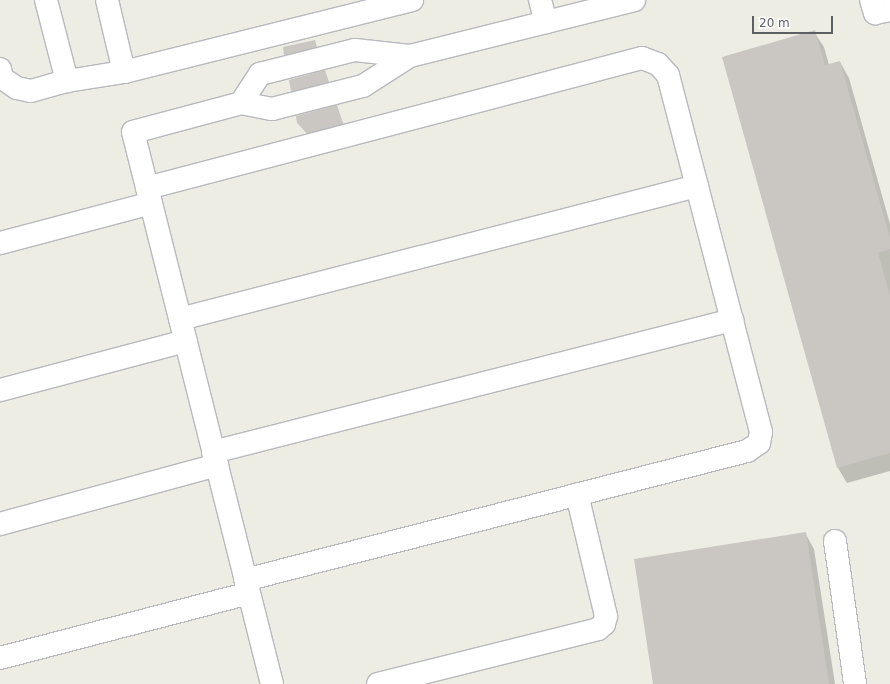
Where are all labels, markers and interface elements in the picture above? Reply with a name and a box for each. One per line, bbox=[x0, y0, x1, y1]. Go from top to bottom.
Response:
scale bar bbox=[754, 8, 835, 34]
text: 20 m bbox=[759, 16, 790, 30]

